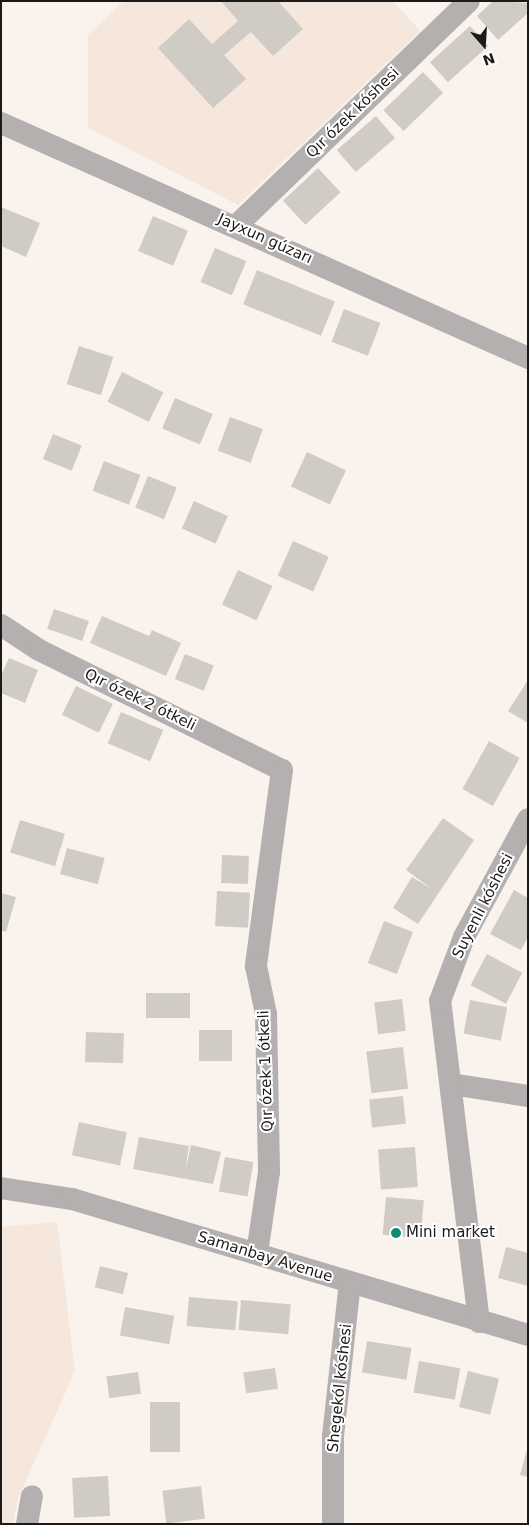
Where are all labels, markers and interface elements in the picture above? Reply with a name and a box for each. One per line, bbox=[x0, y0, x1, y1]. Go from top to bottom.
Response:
north arrow bbox=[459, 20, 509, 70]
text: N bbox=[481, 50, 497, 69]
street label: Qır ózek kóshesi bbox=[303, 64, 403, 162]
street label: Jayxun gúzarı bbox=[215, 210, 315, 268]
street label: Qır ózek 2 ótkeli bbox=[81, 665, 199, 735]
street label: Suyenli kóshesi bbox=[449, 850, 517, 962]
street label: Qır ózek 1 ótkeli bbox=[255, 1010, 277, 1132]
place label: Mini market bbox=[406, 1224, 495, 1242]
marker: Mini market bbox=[390, 1227, 402, 1239]
street label: Samanbay Avenue bbox=[195, 1228, 335, 1286]
street label: Shegekól kóshesi bbox=[324, 1323, 356, 1453]

